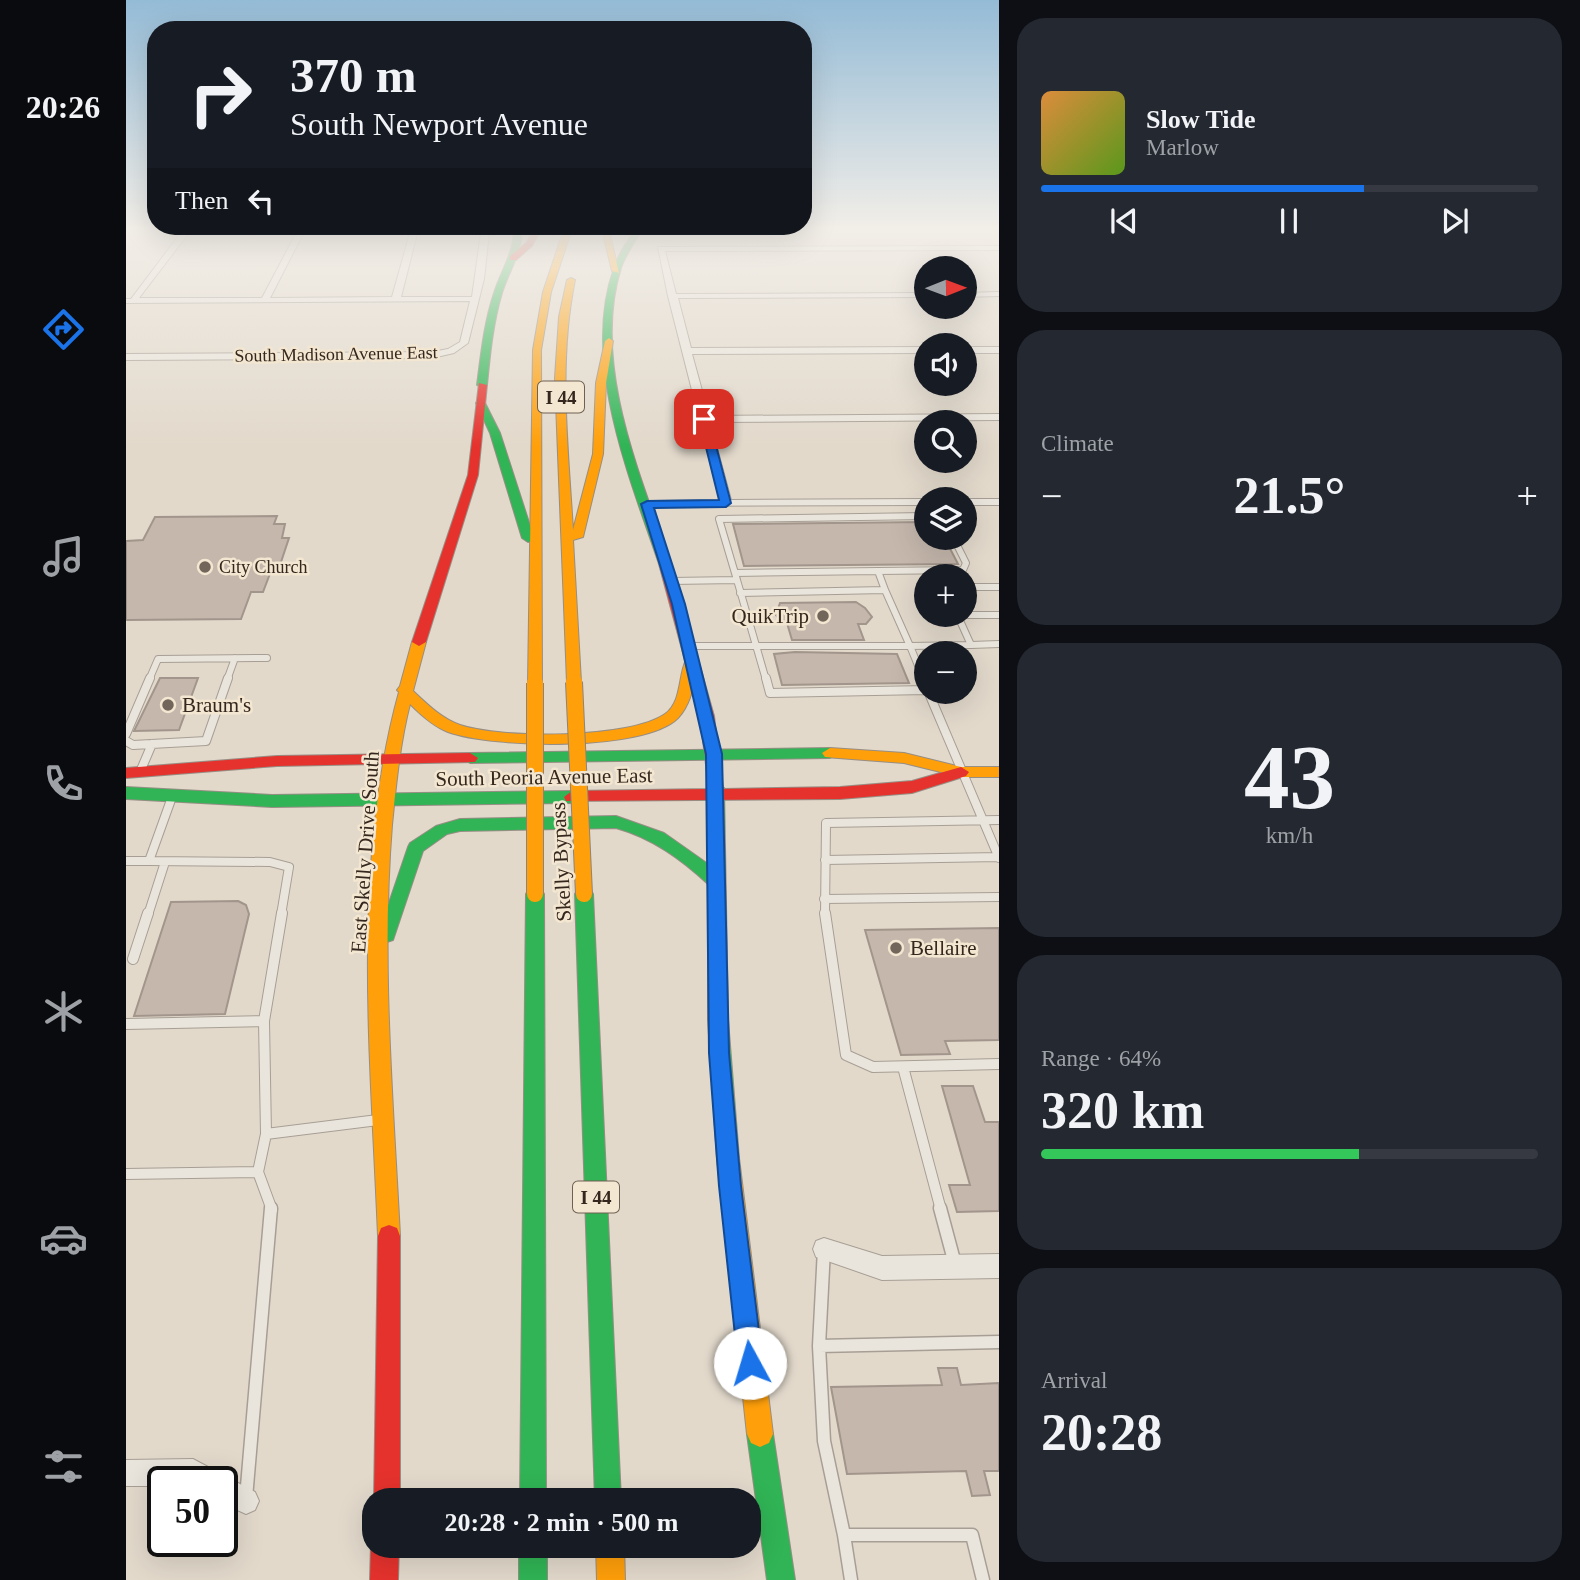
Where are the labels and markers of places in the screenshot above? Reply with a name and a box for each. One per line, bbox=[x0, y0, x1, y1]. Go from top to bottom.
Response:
pin bbox=[674, 389, 734, 449]
place label: City Church bbox=[219, 557, 308, 577]
marker: City Church bbox=[197, 559, 213, 575]
place label: QuikTrip bbox=[732, 604, 809, 628]
marker: QuikTrip bbox=[815, 608, 831, 624]
place label: Braum's bbox=[182, 693, 251, 717]
marker: Braum's bbox=[160, 697, 176, 713]
place label: Bellaire bbox=[910, 936, 976, 960]
marker: Bellaire bbox=[888, 940, 904, 956]

